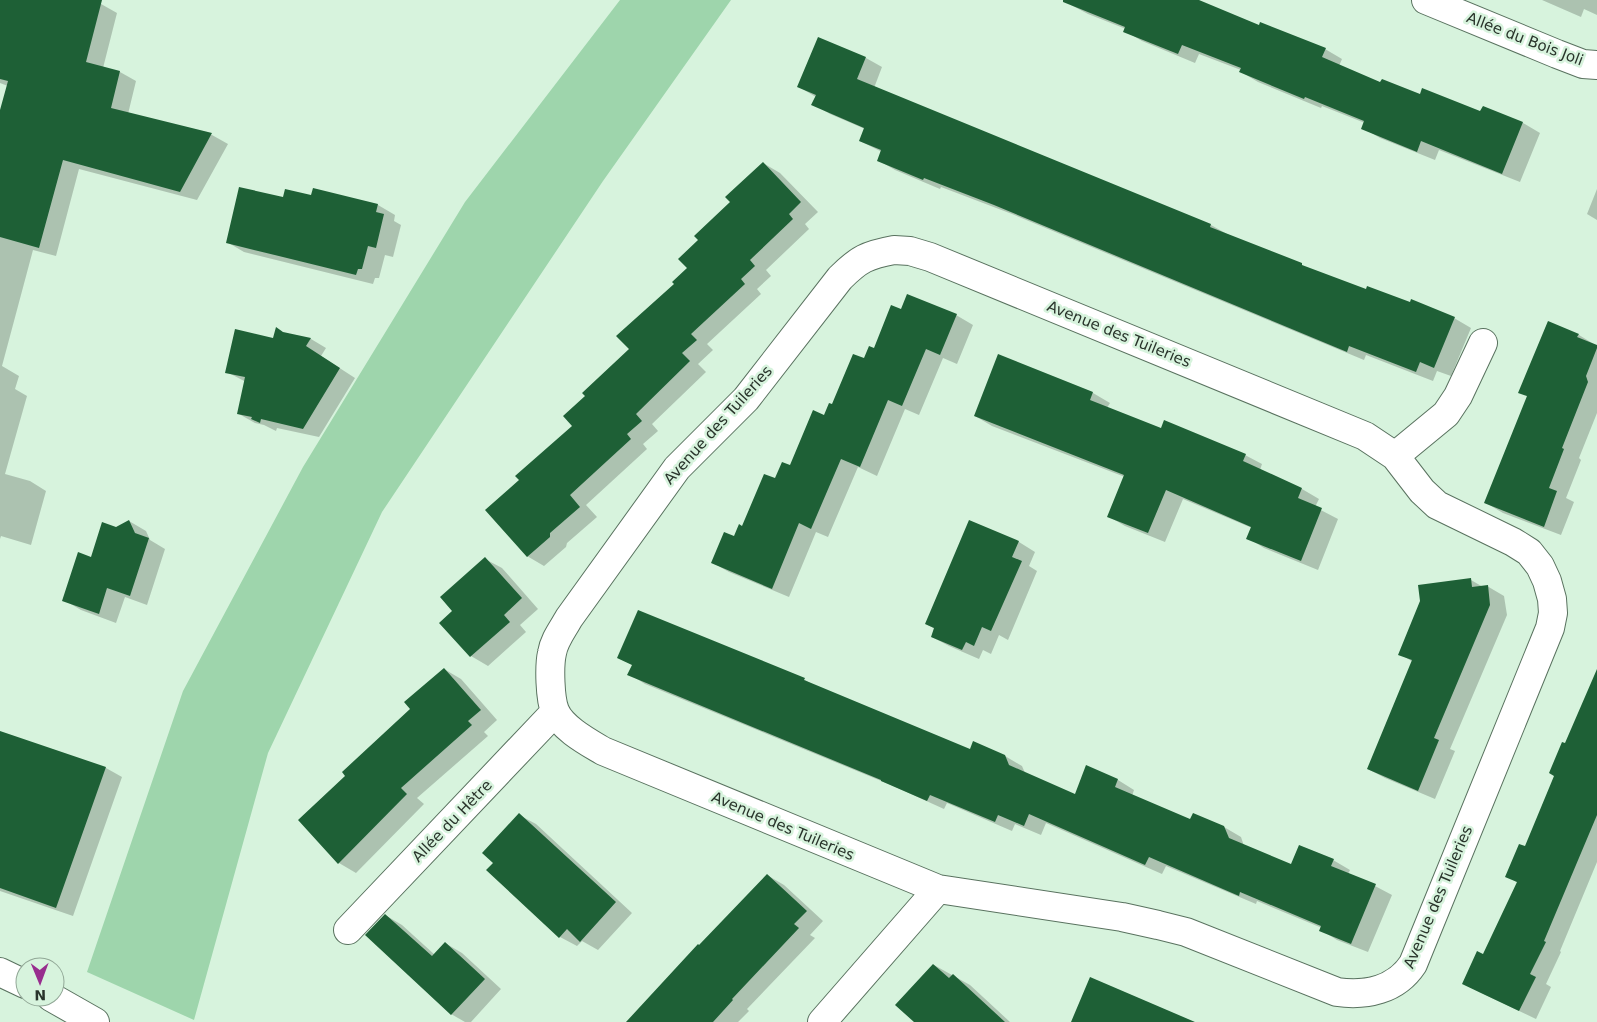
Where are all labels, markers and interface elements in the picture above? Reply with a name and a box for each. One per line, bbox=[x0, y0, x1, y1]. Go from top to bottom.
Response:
street label: Allée du Bois Joli bbox=[1464, 8, 1586, 70]
street label: Avenue des Tuileries bbox=[1045, 297, 1194, 371]
street label: Avenue des Tuileries bbox=[660, 362, 776, 488]
street label: Allée du Hêtre bbox=[408, 776, 496, 866]
street label: Avenue des Tuileries bbox=[709, 788, 857, 864]
street label: Avenue des Tuileries bbox=[1400, 823, 1476, 971]
north arrow bbox=[15, 957, 65, 1007]
text: N bbox=[34, 987, 46, 1003]

